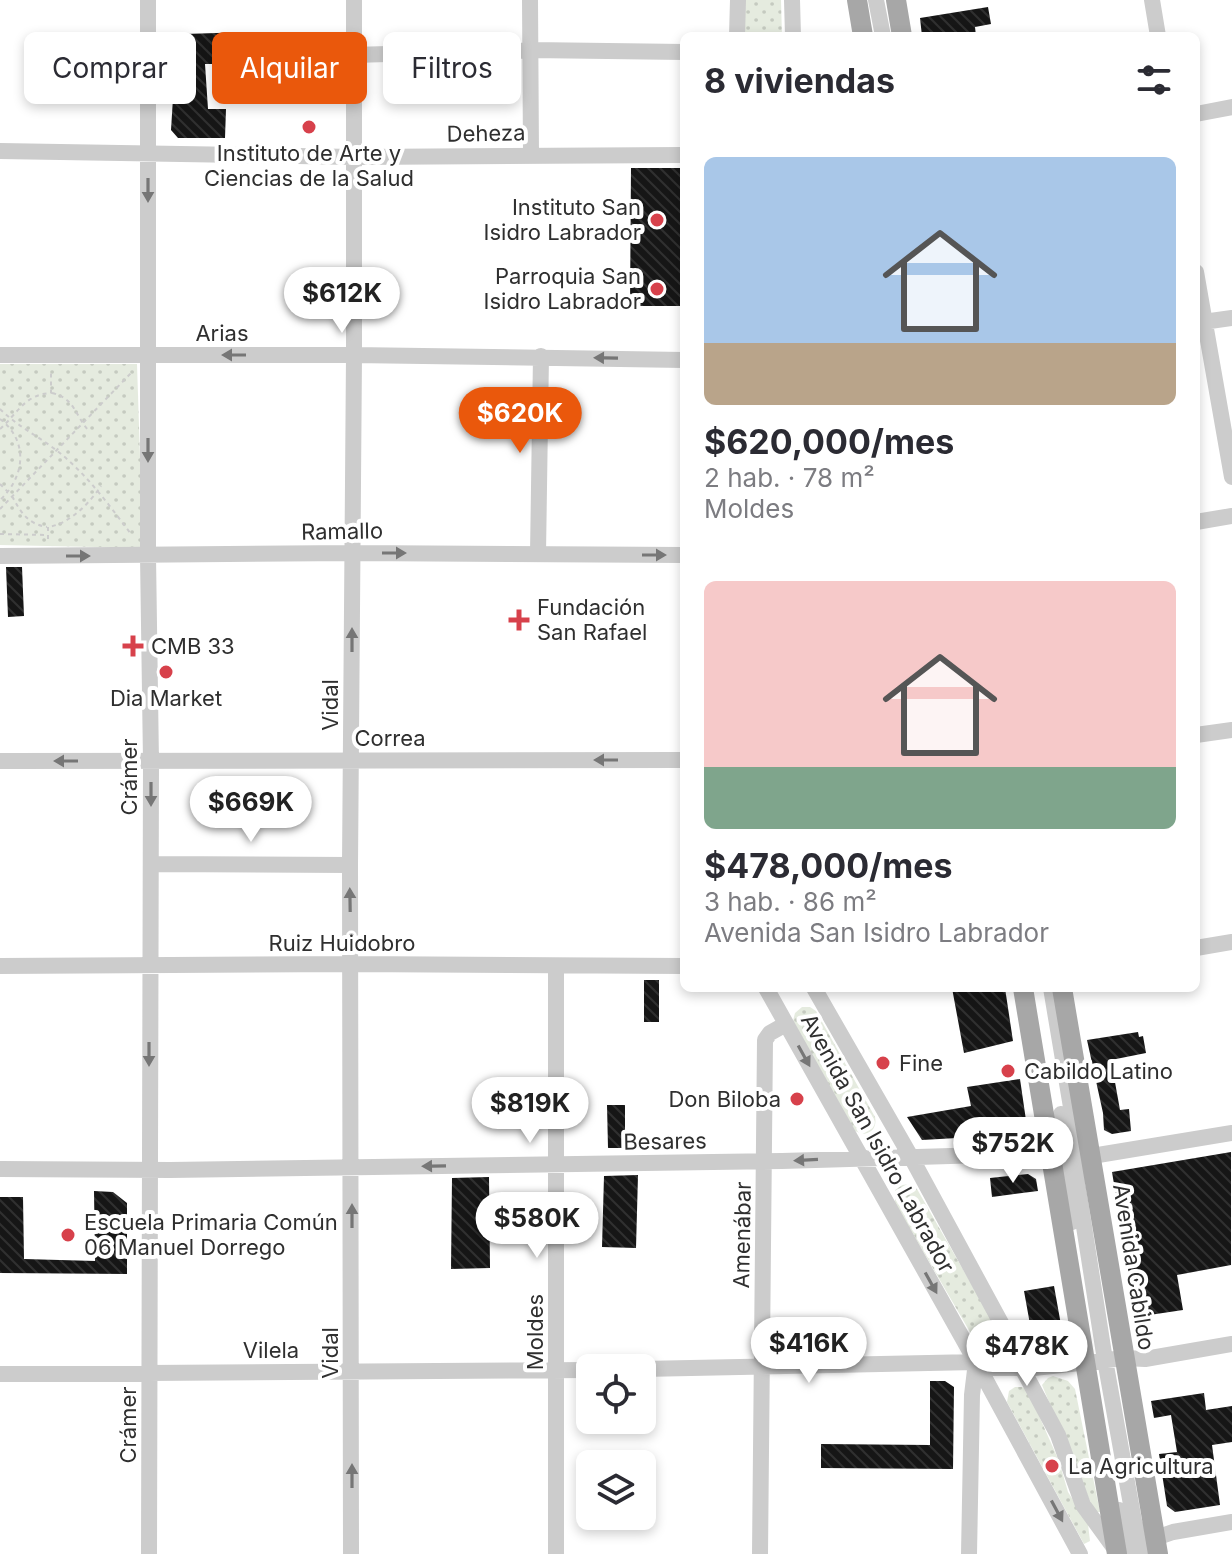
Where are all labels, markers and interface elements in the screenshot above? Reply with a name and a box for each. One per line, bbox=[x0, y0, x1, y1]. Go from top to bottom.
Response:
chip: Comprar bbox=[24, 32, 196, 104]
chip: Alquilar bbox=[212, 32, 367, 104]
chip: Filtros bbox=[383, 32, 521, 104]
icon: filters bbox=[1132, 58, 1176, 102]
text: 8 viviendas bbox=[704, 60, 895, 101]
marker: Instituto de Arte y Ciencias de la Salud bbox=[300, 118, 318, 136]
street label: Deheza bbox=[446, 119, 526, 147]
place label: Instituto de Arte y Ciencias de la Salud bbox=[204, 140, 414, 191]
one-way arrow bbox=[142, 178, 154, 203]
place label: Instituto San Isidro Labrador bbox=[484, 194, 641, 245]
icon: home bbox=[868, 209, 1012, 353]
marker: Instituto San Isidro Labrador bbox=[648, 211, 666, 229]
place label: Parroquia San Isidro Labrador bbox=[484, 263, 641, 314]
pin: $612K bbox=[286, 267, 398, 335]
text: $612K bbox=[302, 277, 382, 308]
marker: Parroquia San Isidro Labrador bbox=[648, 280, 666, 298]
street label: Arias bbox=[195, 320, 249, 346]
one-way arrow bbox=[221, 349, 246, 361]
one-way arrow bbox=[593, 352, 618, 364]
pin: $620K bbox=[464, 387, 576, 455]
text: $620K bbox=[477, 397, 563, 428]
text: $620,000/mes bbox=[704, 421, 954, 462]
one-way arrow bbox=[142, 438, 154, 463]
text: 2 hab. · 78 m² bbox=[704, 462, 875, 493]
text: Moldes bbox=[704, 493, 794, 524]
street label: Ramallo bbox=[301, 517, 383, 545]
one-way arrow bbox=[382, 547, 407, 559]
one-way arrow bbox=[642, 549, 667, 561]
one-way arrow bbox=[66, 550, 91, 562]
place label: Fundación San Rafael bbox=[537, 594, 647, 645]
marker: Fundación San Rafael bbox=[508, 609, 530, 631]
one-way arrow bbox=[346, 627, 358, 652]
place label: CMB 33 bbox=[151, 633, 235, 659]
icon: home bbox=[868, 633, 1012, 777]
marker: CMB 33 bbox=[122, 635, 144, 657]
marker: Dia Market bbox=[157, 663, 175, 681]
street label: Vidal bbox=[317, 679, 343, 731]
place label: Dia Market bbox=[110, 685, 222, 711]
street label: Correa bbox=[354, 725, 426, 751]
street label: Crámer bbox=[116, 738, 142, 816]
one-way arrow bbox=[593, 754, 618, 766]
one-way arrow bbox=[53, 755, 78, 767]
pin: $669K bbox=[195, 776, 307, 844]
one-way arrow bbox=[145, 782, 157, 807]
text: $669K bbox=[208, 786, 294, 817]
text: $478,000/mes bbox=[704, 845, 953, 886]
text: 3 hab. · 86 m² bbox=[704, 886, 877, 917]
one-way arrow bbox=[344, 887, 356, 912]
text: Avenida San Isidro Labrador bbox=[704, 917, 1049, 948]
street label: Ruiz Huidobro bbox=[269, 930, 415, 956]
street label: Avenida San Isidro Labrador bbox=[796, 1009, 960, 1277]
one-way arrow bbox=[143, 1042, 156, 1067]
one-way arrow bbox=[797, 1045, 811, 1067]
place label: Fine bbox=[899, 1050, 943, 1076]
marker: Fine bbox=[874, 1054, 892, 1072]
place label: Cabildo Latino bbox=[1024, 1058, 1173, 1084]
marker: Cabildo Latino bbox=[999, 1062, 1017, 1080]
pin: $819K bbox=[474, 1077, 586, 1145]
place label: Don Biloba bbox=[668, 1086, 781, 1112]
text: $819K bbox=[490, 1087, 570, 1118]
marker: Don Biloba bbox=[788, 1090, 806, 1108]
pin: $752K bbox=[957, 1117, 1069, 1185]
street label: Besares bbox=[623, 1127, 707, 1155]
text: $752K bbox=[971, 1127, 1055, 1158]
one-way arrow bbox=[793, 1154, 818, 1167]
one-way arrow bbox=[421, 1160, 446, 1173]
street label: Amenábar bbox=[728, 1181, 756, 1289]
street label: Avenida Cabildo bbox=[1108, 1182, 1160, 1352]
pin: $580K bbox=[481, 1192, 593, 1260]
text: $580K bbox=[494, 1202, 580, 1233]
one-way arrow bbox=[346, 1203, 358, 1228]
place label: Escuela Primaria Común 06 Manuel Dorrego bbox=[84, 1209, 338, 1260]
marker: Escuela Primaria Común 06 Manuel Dorrego bbox=[59, 1226, 77, 1244]
one-way arrow bbox=[924, 1272, 938, 1294]
street label: Moldes bbox=[522, 1294, 548, 1370]
pin: $416K bbox=[753, 1317, 865, 1385]
pin: $478K bbox=[971, 1320, 1083, 1388]
street label: Vidal bbox=[317, 1327, 343, 1379]
text: $416K bbox=[769, 1327, 849, 1358]
text: $478K bbox=[985, 1330, 1069, 1361]
street label: Vilela bbox=[243, 1337, 299, 1363]
map controls bbox=[576, 1354, 656, 1530]
button: locate bbox=[576, 1354, 656, 1434]
street label: Crámer bbox=[115, 1386, 141, 1464]
button: layers bbox=[576, 1450, 656, 1530]
place label: La Agricultura bbox=[1068, 1453, 1214, 1479]
marker: La Agricultura bbox=[1043, 1457, 1061, 1475]
one-way arrow bbox=[346, 1463, 358, 1488]
one-way arrow bbox=[1051, 1499, 1064, 1522]

